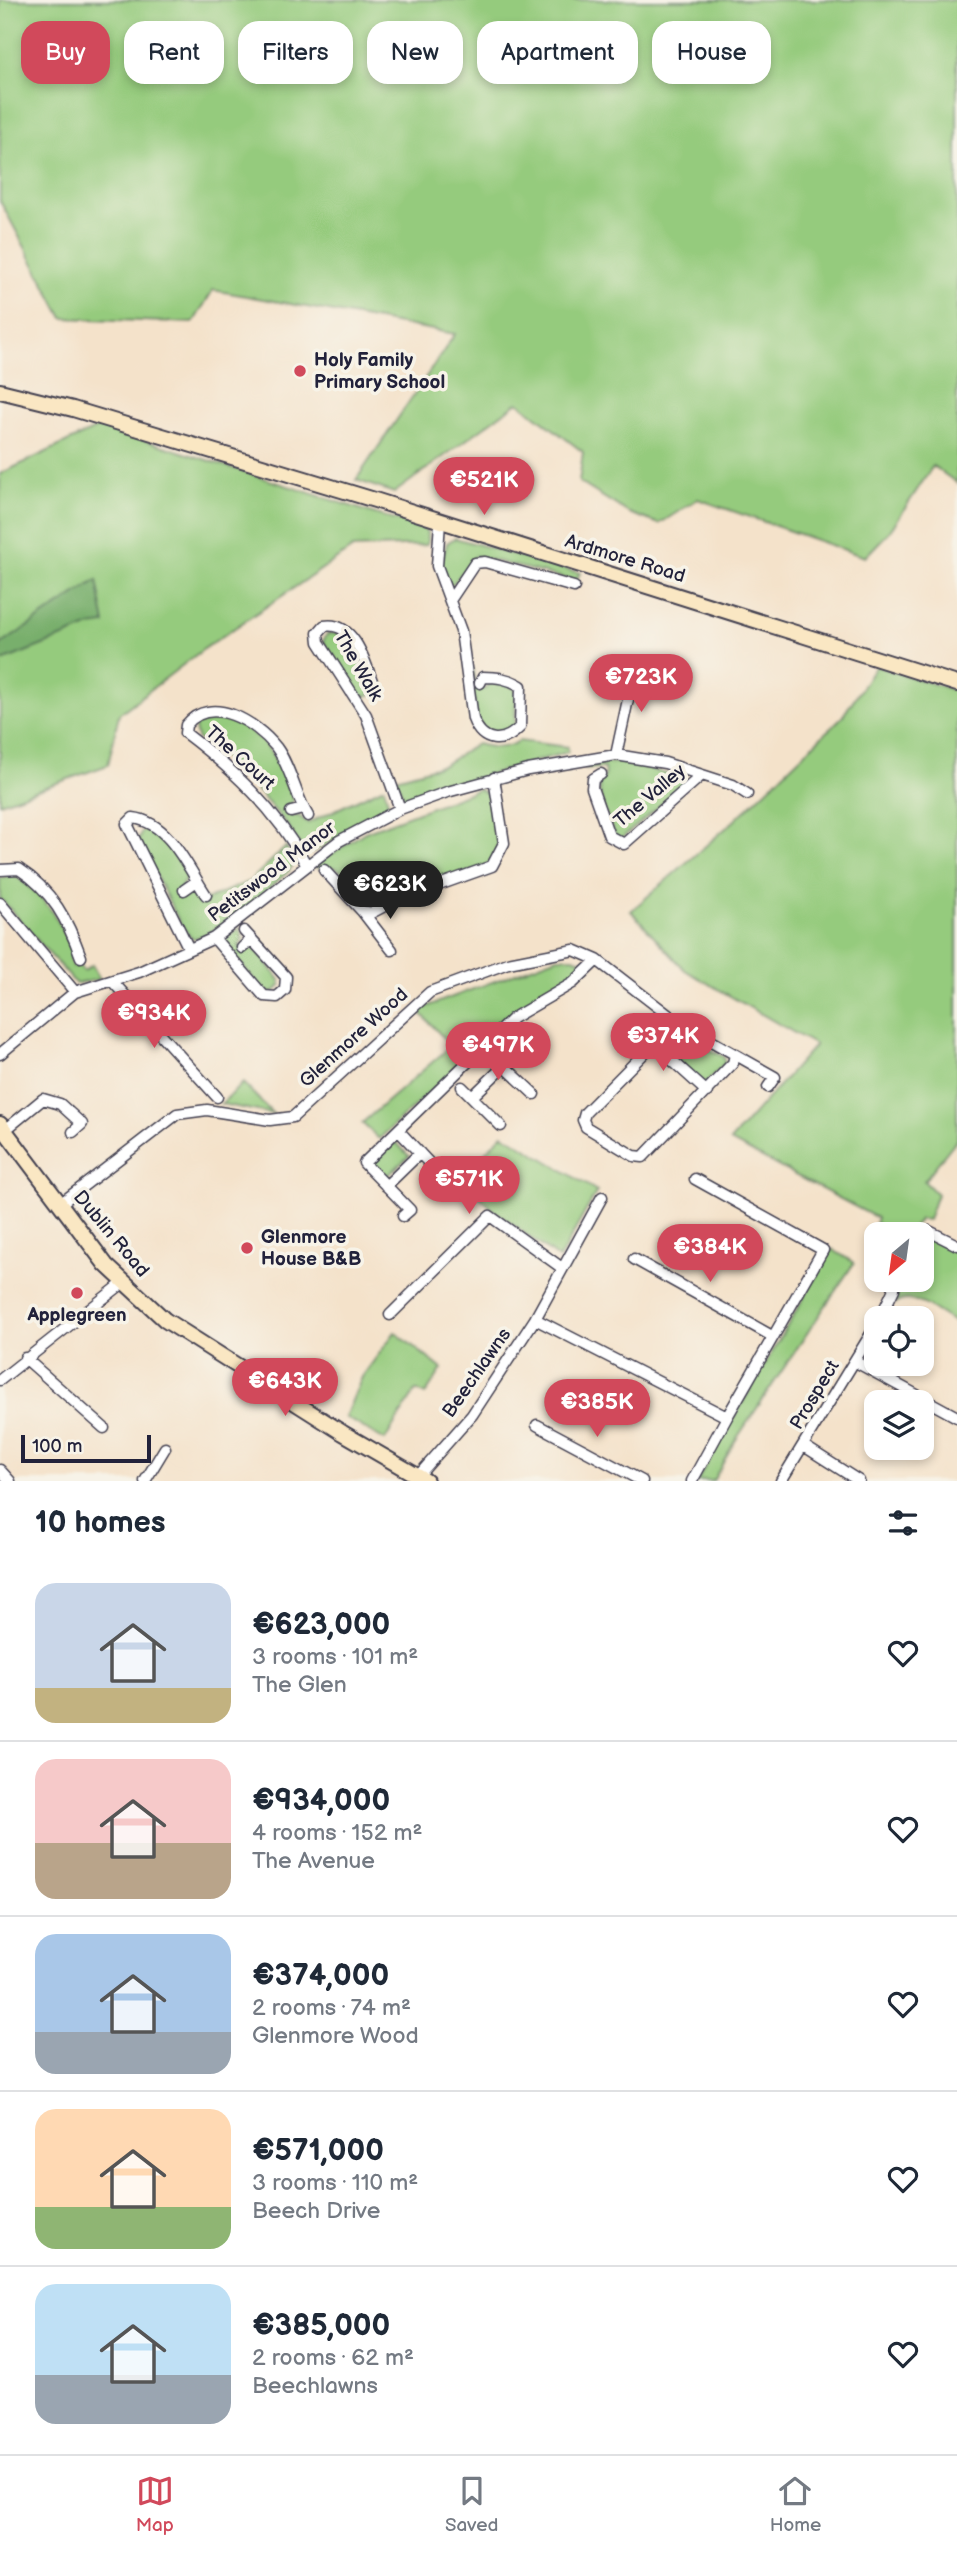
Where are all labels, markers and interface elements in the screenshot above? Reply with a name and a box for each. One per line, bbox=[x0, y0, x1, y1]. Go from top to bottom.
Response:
chip: Buy bbox=[21, 21, 110, 84]
chip: Rent bbox=[124, 21, 224, 84]
chip: Filters bbox=[238, 21, 353, 84]
chip: New bbox=[367, 21, 463, 84]
chip: Apartment bbox=[477, 21, 638, 84]
chip: House bbox=[652, 21, 771, 84]
place label: Holy Family Primary School bbox=[314, 349, 445, 394]
marker: Holy Family Primary School bbox=[292, 363, 308, 379]
pin: €521K bbox=[435, 458, 533, 517]
text: €521K bbox=[449, 466, 519, 494]
street label: Ardmore Road bbox=[562, 530, 688, 588]
street label: The Walk bbox=[329, 627, 388, 706]
pin: €723K bbox=[592, 654, 690, 714]
text: €723K bbox=[605, 663, 677, 691]
street label: The Court bbox=[201, 721, 280, 795]
street label: The Valley bbox=[610, 759, 691, 833]
street label: Petitswood Manor bbox=[204, 816, 341, 927]
pin: €623K bbox=[341, 862, 439, 921]
text: €623K bbox=[353, 870, 427, 898]
street label: Glenmore Wood bbox=[295, 983, 413, 1093]
pin: €934K bbox=[105, 990, 203, 1050]
text: €934K bbox=[117, 999, 191, 1027]
pin: €374K bbox=[614, 1014, 712, 1073]
text: €374K bbox=[627, 1022, 699, 1050]
pin: €497K bbox=[449, 1023, 547, 1082]
text: €497K bbox=[462, 1031, 534, 1059]
pin: €571K bbox=[420, 1156, 518, 1216]
text: €571K bbox=[435, 1165, 503, 1193]
street label: Dublin Road bbox=[68, 1186, 154, 1282]
north arrow bbox=[864, 1222, 934, 1292]
map controls bbox=[864, 1222, 934, 1460]
pin: €384K bbox=[661, 1224, 759, 1284]
place label: Glenmore House B&B bbox=[261, 1226, 361, 1271]
text: €384K bbox=[673, 1233, 747, 1261]
marker: Glenmore House B&B bbox=[239, 1240, 255, 1256]
marker: Applegreen bbox=[69, 1285, 85, 1301]
place label: Applegreen bbox=[26, 1304, 127, 1327]
button: locate bbox=[864, 1306, 934, 1376]
street label: Beechlawns bbox=[438, 1324, 516, 1422]
street label: Prospect bbox=[785, 1356, 845, 1434]
pin: €643K bbox=[236, 1358, 334, 1418]
text: €643K bbox=[248, 1367, 322, 1395]
pin: €385K bbox=[548, 1380, 646, 1439]
text: €385K bbox=[560, 1388, 634, 1416]
button: layers bbox=[864, 1390, 934, 1460]
scale bar bbox=[21, 1432, 150, 1464]
text: 100 m bbox=[32, 1435, 83, 1458]
icon: filters bbox=[884, 1504, 922, 1542]
text: 10 homes bbox=[35, 1505, 166, 1541]
text: €623,000 bbox=[252, 1607, 390, 1643]
icon: home bbox=[91, 1611, 175, 1695]
icon: heart bbox=[884, 1634, 922, 1672]
text: 3 rooms · 101 m² bbox=[252, 1643, 418, 1671]
text: The Glen bbox=[252, 1671, 347, 1699]
text: €934,000 bbox=[252, 1783, 390, 1819]
icon: home bbox=[91, 1787, 175, 1871]
icon: heart bbox=[884, 1810, 922, 1848]
text: 4 rooms · 152 m² bbox=[252, 1819, 422, 1847]
text: The Avenue bbox=[252, 1847, 375, 1875]
text: €374,000 bbox=[252, 1958, 389, 1994]
icon: home bbox=[91, 1962, 175, 2046]
icon: heart bbox=[884, 1985, 922, 2023]
text: 2 rooms · 74 m² bbox=[252, 1994, 411, 2022]
text: Glenmore Wood bbox=[252, 2022, 419, 2050]
text: €571,000 bbox=[252, 2133, 384, 2169]
icon: home bbox=[91, 2137, 175, 2221]
icon: heart bbox=[884, 2160, 922, 2198]
text: 3 rooms · 110 m² bbox=[252, 2169, 418, 2197]
text: Beech Drive bbox=[252, 2197, 380, 2225]
text: €385,000 bbox=[252, 2308, 390, 2344]
icon: home bbox=[91, 2312, 175, 2396]
icon: heart bbox=[884, 2335, 922, 2373]
text: 2 rooms · 62 m² bbox=[252, 2344, 414, 2372]
text: Beechlawns bbox=[252, 2372, 378, 2400]
tab: Map bbox=[136, 2472, 174, 2537]
tab: Saved bbox=[445, 2472, 498, 2537]
tab: Home bbox=[770, 2472, 821, 2537]

